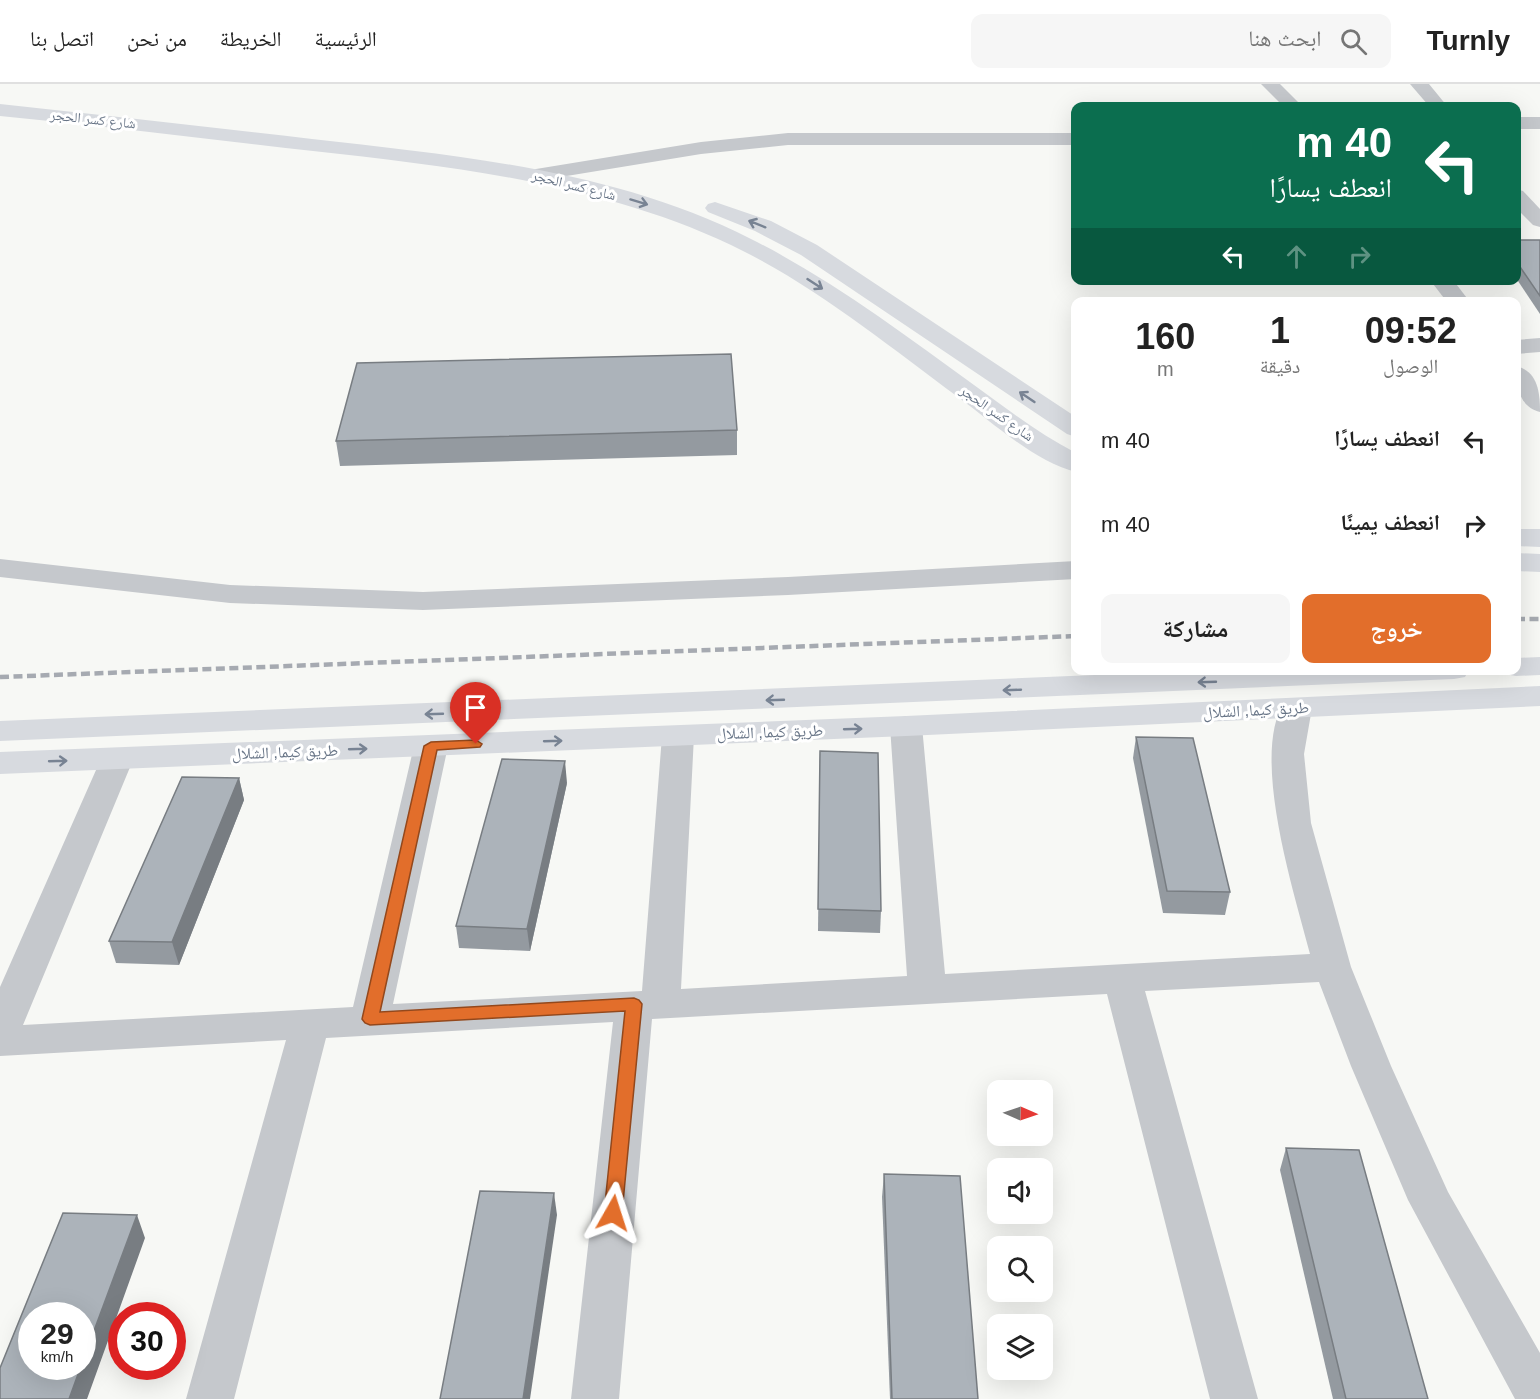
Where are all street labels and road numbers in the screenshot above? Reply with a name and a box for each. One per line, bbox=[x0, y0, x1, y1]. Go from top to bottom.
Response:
street label: شارع كسر الحجر bbox=[48, 106, 136, 133]
street label: شارع كسر الحجر bbox=[529, 167, 618, 205]
street label: شارع كسر الحجر bbox=[955, 381, 1037, 446]
street label: طريق كيما, الشلال bbox=[1202, 699, 1310, 723]
street label: طريق كيما, الشلال bbox=[717, 722, 823, 744]
street label: طريق كيما, الشلال bbox=[232, 742, 338, 764]

